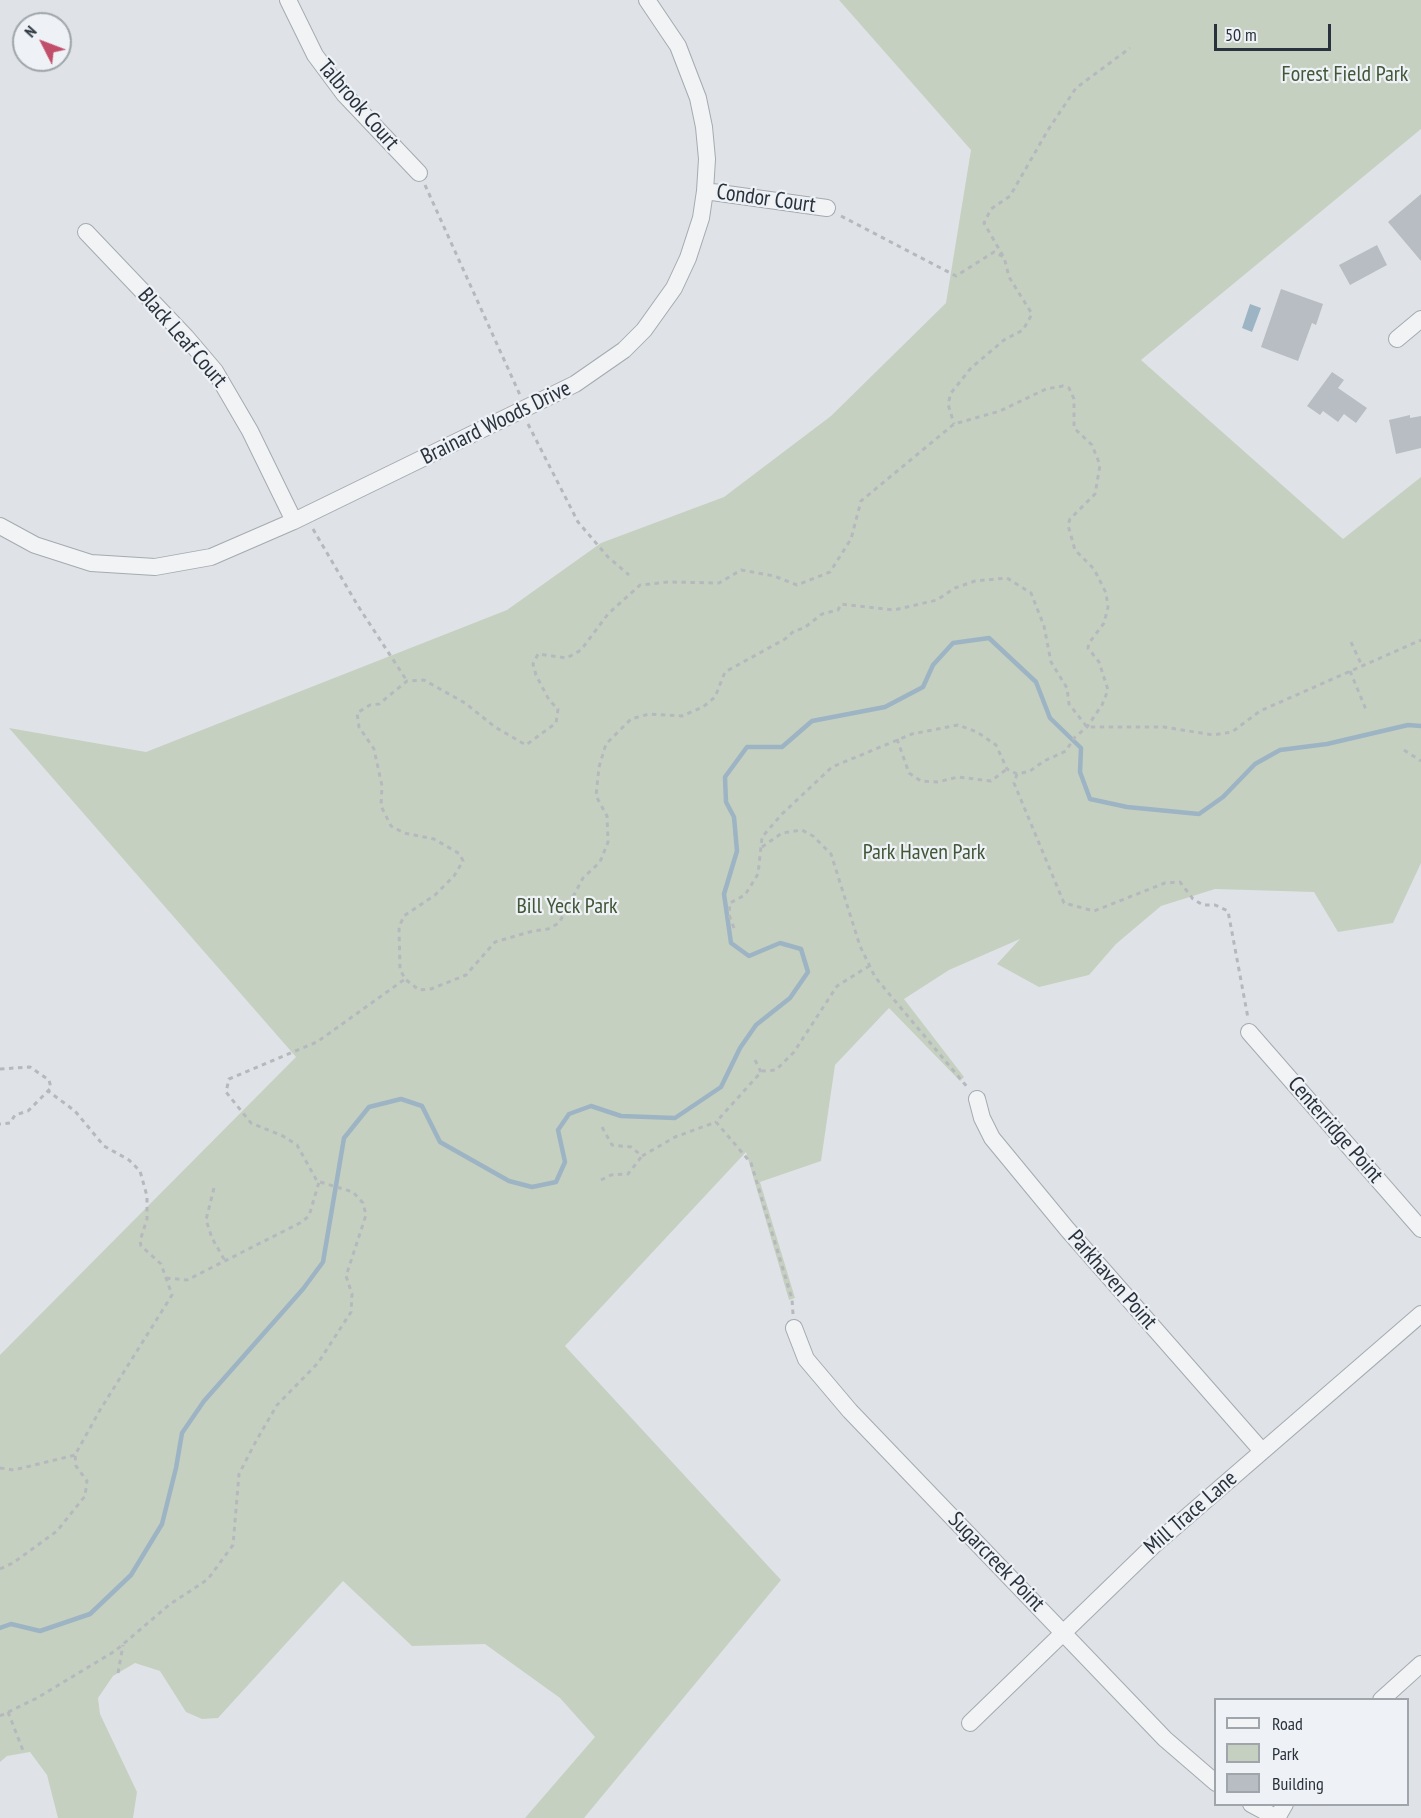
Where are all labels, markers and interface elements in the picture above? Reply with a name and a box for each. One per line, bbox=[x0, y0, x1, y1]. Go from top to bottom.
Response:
north arrow bbox=[12, 12, 72, 72]
scale bar bbox=[1217, 12, 1334, 50]
text: N bbox=[20, 21, 40, 41]
text: 50 m bbox=[1225, 23, 1257, 46]
street label: Talbrook Court bbox=[312, 55, 404, 155]
park label: Forest Field Park bbox=[1282, 62, 1408, 88]
street label: Condor Court bbox=[715, 179, 817, 219]
street label: Black Leaf Court bbox=[132, 283, 232, 393]
street label: Brainard Woods Drive bbox=[417, 375, 575, 471]
park label: Park Haven Park bbox=[863, 840, 985, 866]
park label: Bill Yeck Park bbox=[516, 894, 618, 920]
street label: Centerridge Point bbox=[1282, 1072, 1388, 1188]
street label: Parkhaven Point bbox=[1062, 1225, 1162, 1335]
street label: Mill Trace Lane bbox=[1139, 1466, 1243, 1560]
street label: Sugarcreek Point bbox=[942, 1507, 1050, 1617]
legend bbox=[1214, 1698, 1409, 1806]
text: Road bbox=[1272, 1712, 1303, 1735]
text: Park bbox=[1272, 1742, 1299, 1765]
text: Building bbox=[1272, 1772, 1324, 1795]

